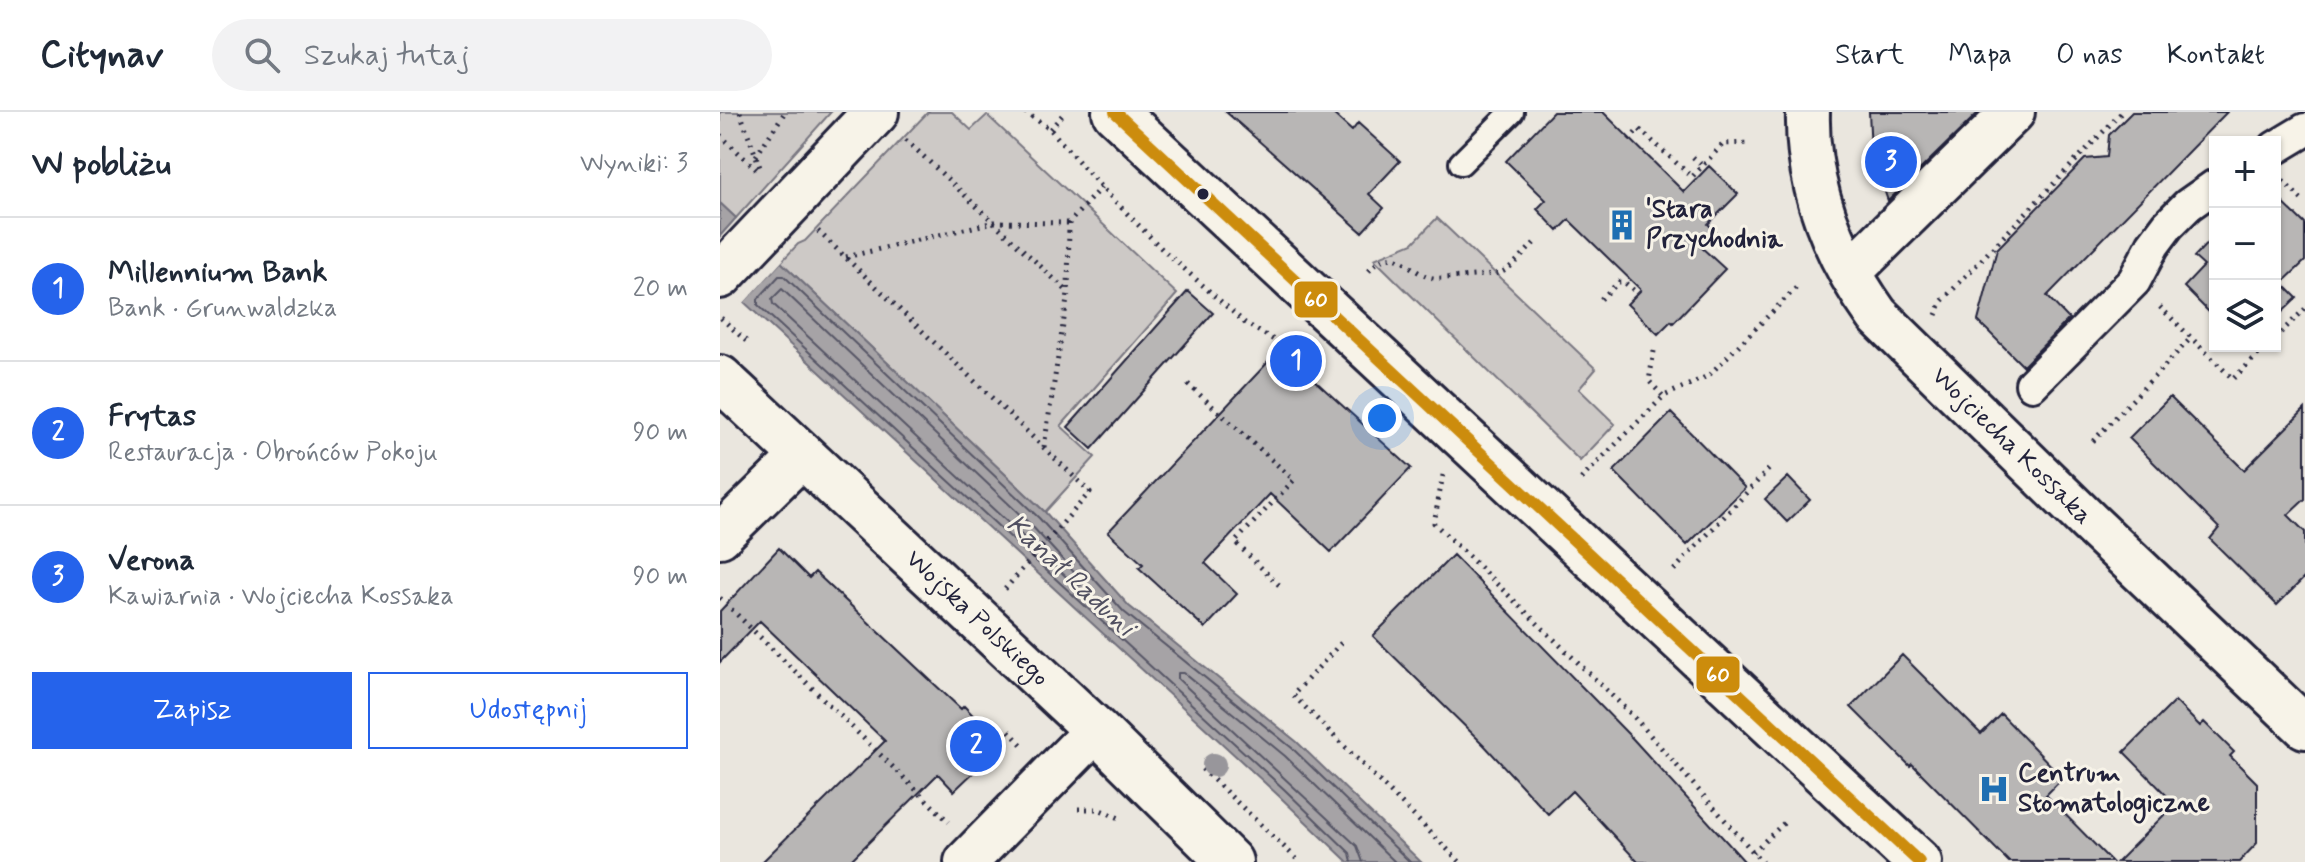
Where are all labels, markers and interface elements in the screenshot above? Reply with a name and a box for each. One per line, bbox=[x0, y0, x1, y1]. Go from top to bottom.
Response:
search box bbox=[212, 19, 772, 91]
text: Citynav bbox=[40, 31, 164, 80]
icon: search bbox=[240, 33, 284, 77]
text: Szukaj tutaj bbox=[304, 36, 470, 75]
text: Start bbox=[1835, 37, 1904, 74]
text: Mapa bbox=[1948, 37, 2012, 74]
text: O nas bbox=[2056, 37, 2123, 74]
text: Kontakt bbox=[2167, 37, 2265, 74]
pin: 3 bbox=[1865, 132, 1917, 192]
map controls bbox=[2209, 136, 2281, 352]
button: + bbox=[2209, 136, 2281, 208]
text: W pobliżu bbox=[32, 142, 171, 187]
text: Wyniki: 3 bbox=[580, 147, 688, 181]
unlabelled marker bbox=[1195, 186, 1211, 202]
place label: 'Stara Przychodnia bbox=[1646, 193, 1784, 257]
building icon: 'Stara Przychodnia bbox=[1605, 208, 1639, 242]
button: − bbox=[2209, 208, 2281, 280]
text: Millennium Bank bbox=[108, 253, 327, 292]
text: 1 bbox=[52, 272, 64, 306]
text: 20 m bbox=[633, 272, 688, 306]
line badge: 60 bbox=[1293, 280, 1339, 319]
button: layers bbox=[2209, 280, 2281, 352]
text: 60 bbox=[1304, 287, 1328, 315]
text: Bank · Grunwaldzka bbox=[108, 292, 337, 326]
pin: 1 bbox=[1270, 331, 1322, 391]
street label: Wojciecha Kossaka bbox=[1923, 360, 2099, 533]
text: Frytas bbox=[108, 397, 196, 436]
your location bbox=[1362, 398, 1402, 438]
text: 2 bbox=[52, 416, 64, 450]
text: 90 m bbox=[633, 416, 688, 450]
text: Restauracja · Obrońców Pokoju bbox=[108, 436, 438, 470]
water label: Kanał Raduni bbox=[998, 507, 1145, 648]
text: Verona bbox=[108, 541, 195, 580]
street label: Wojska Polskiego bbox=[898, 543, 1056, 694]
text: 3 bbox=[52, 560, 64, 594]
text: 90 m bbox=[633, 560, 688, 594]
text: Kawiarnia · Wojciecha Kossaka bbox=[108, 580, 454, 614]
line badge: 60 bbox=[1695, 655, 1741, 694]
text: 60 bbox=[1706, 662, 1730, 690]
button: Zapisz bbox=[32, 672, 352, 749]
button: Udostępnij bbox=[368, 672, 688, 749]
pin: 2 bbox=[950, 716, 1002, 776]
place label: Centrum Stomatologiczne bbox=[2018, 757, 2210, 824]
hospital icon: Centrum Stomatologiczne bbox=[1977, 772, 2011, 806]

